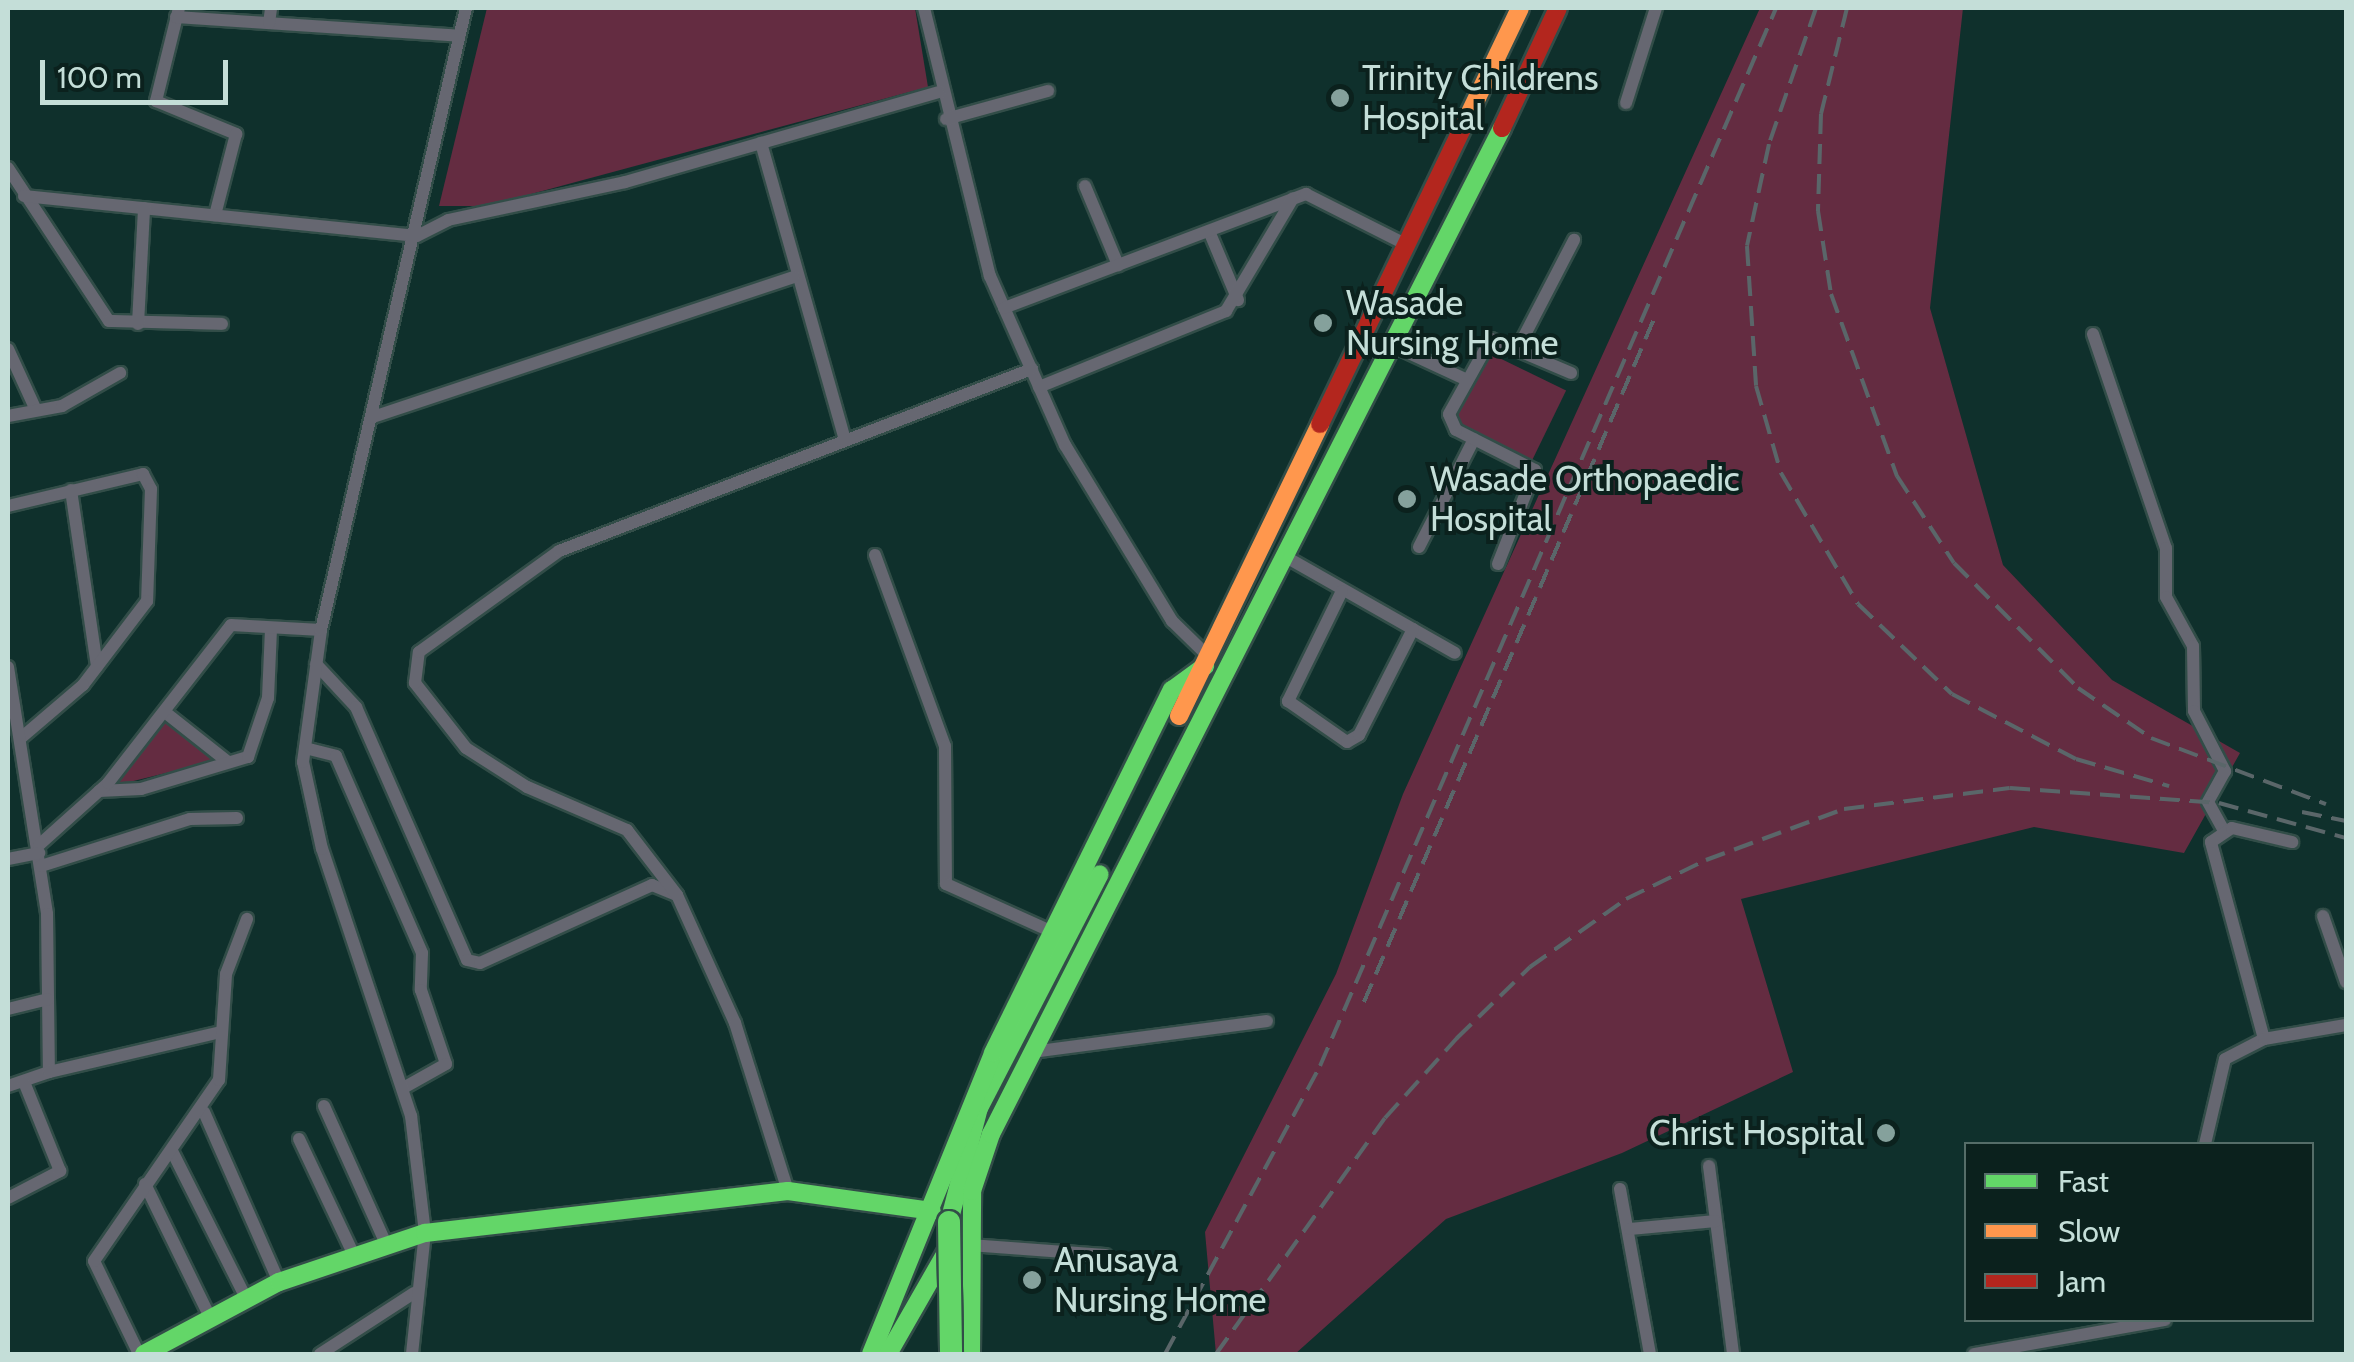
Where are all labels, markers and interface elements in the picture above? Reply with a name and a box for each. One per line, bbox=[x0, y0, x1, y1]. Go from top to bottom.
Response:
scale bar bbox=[45, 40, 232, 102]
place label: Trinity Childrens Hospital bbox=[1362, 57, 1598, 139]
text: 100 m bbox=[57, 59, 142, 96]
marker: Trinity Childrens Hospital bbox=[1327, 85, 1353, 111]
place label: Wasade Nursing Home bbox=[1346, 282, 1559, 364]
marker: Wasade Nursing Home bbox=[1310, 310, 1336, 336]
place label: Wasade Orthopaedic Hospital bbox=[1430, 458, 1740, 540]
marker: Wasade Orthopaedic Hospital bbox=[1394, 486, 1420, 512]
place label: Christ Hospital bbox=[1649, 1112, 1864, 1154]
marker: Christ Hospital bbox=[1873, 1120, 1899, 1146]
legend bbox=[1964, 1142, 2314, 1322]
text: Fast bbox=[2058, 1163, 2109, 1200]
text: Slow bbox=[2058, 1213, 2120, 1250]
place label: Anusaya Nursing Home bbox=[1054, 1239, 1267, 1321]
text: Jam bbox=[2058, 1263, 2106, 1300]
marker: Anusaya Nursing Home bbox=[1019, 1267, 1045, 1293]

